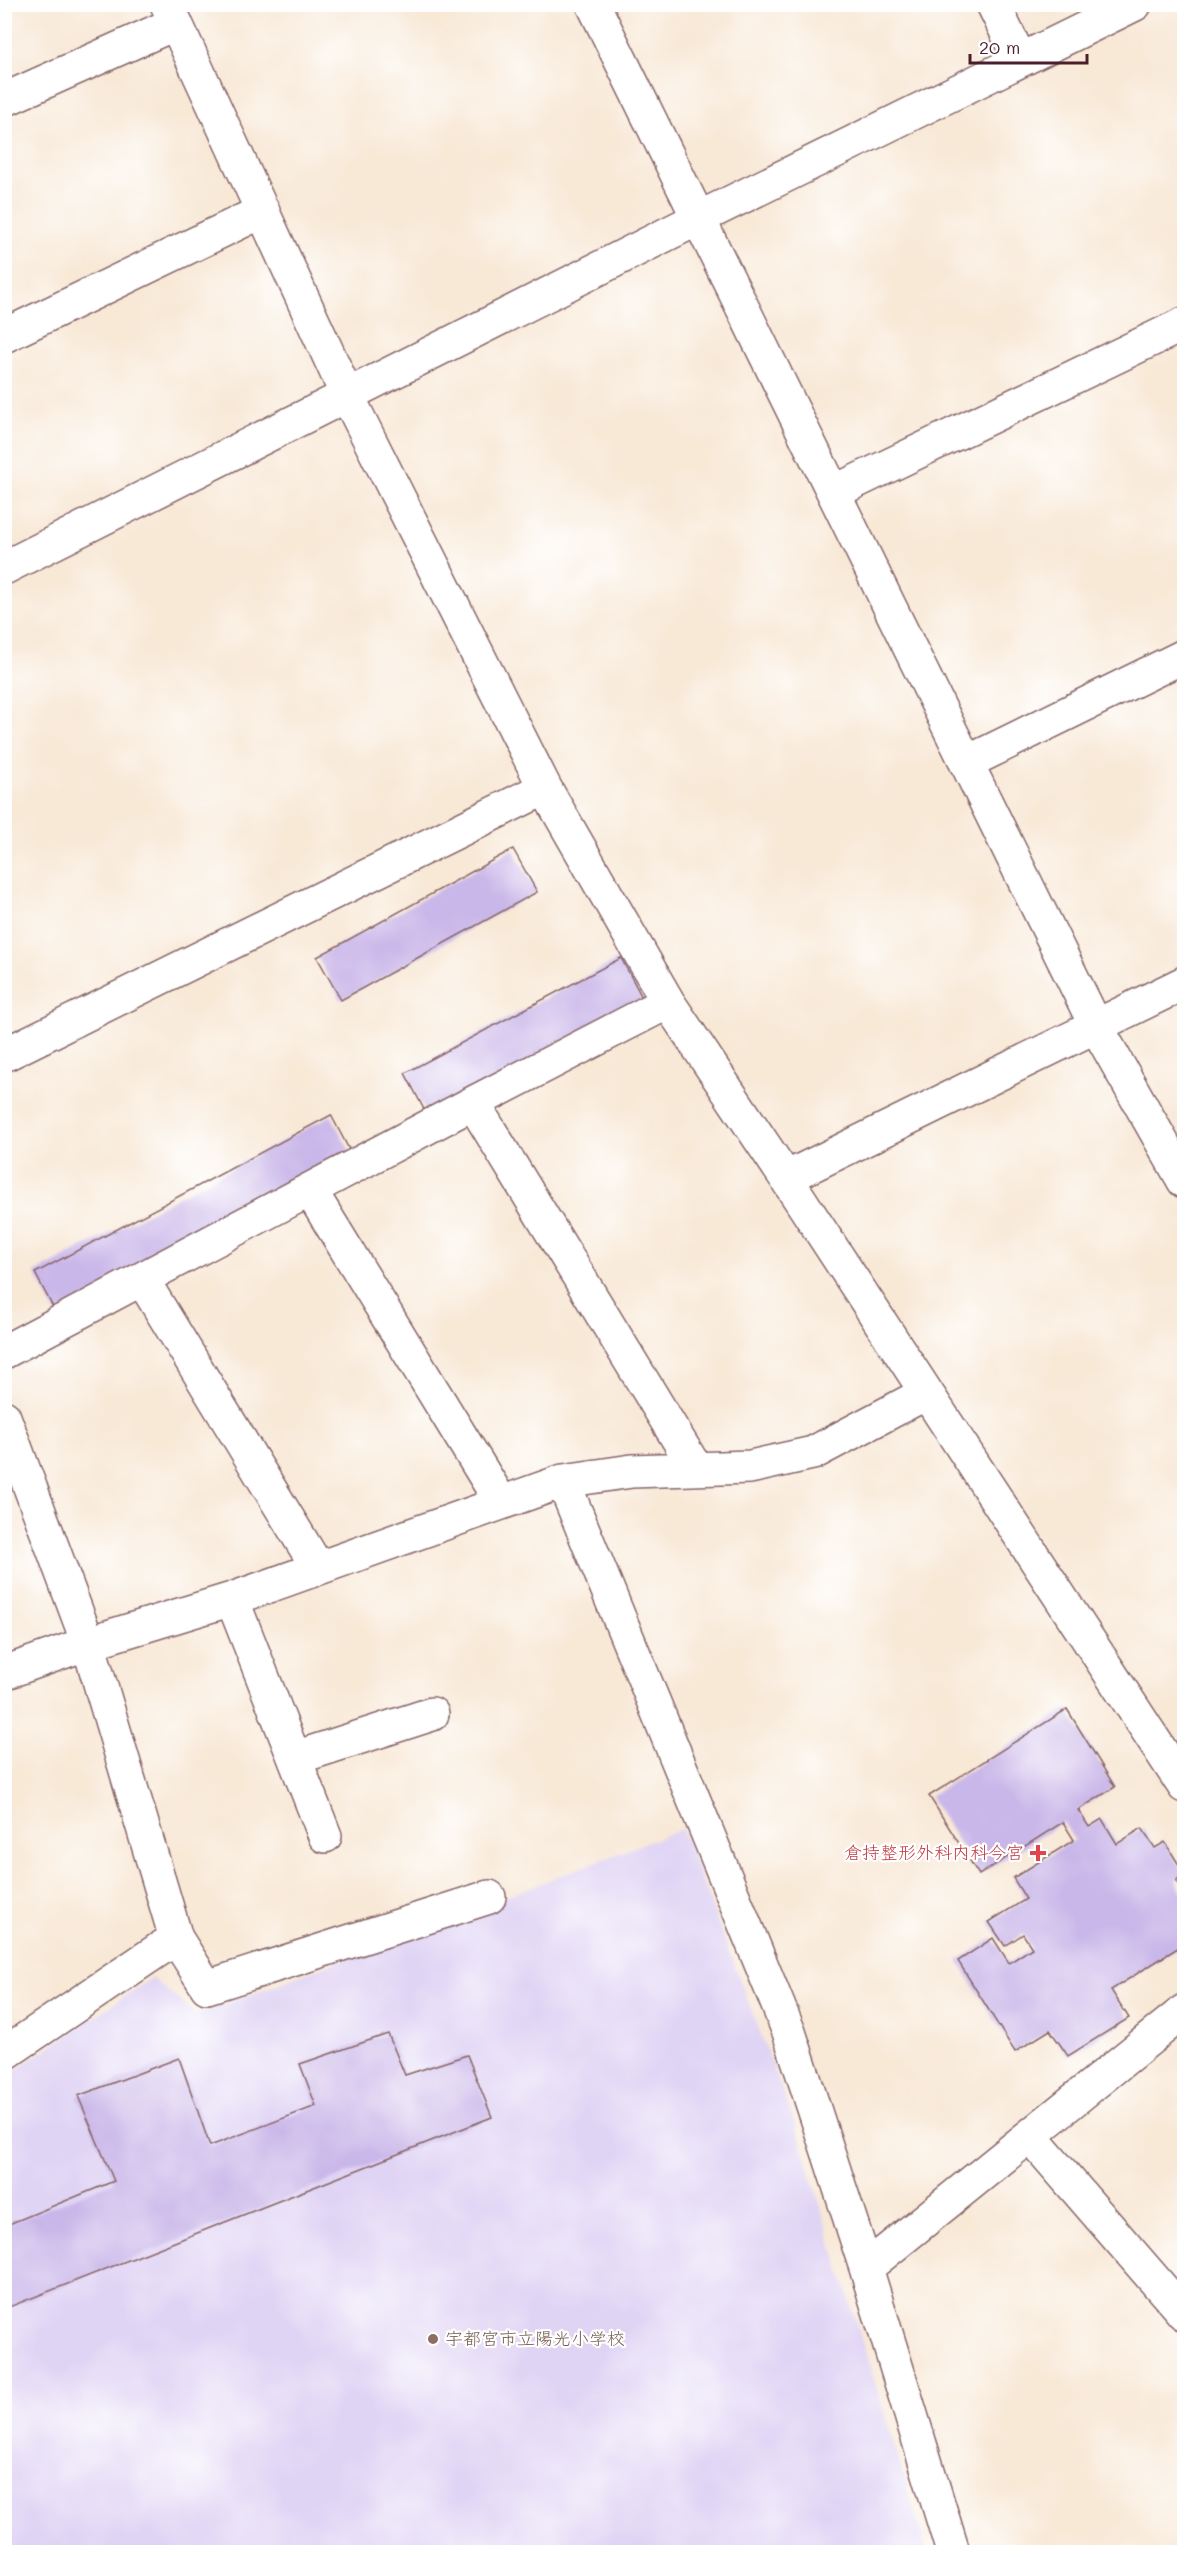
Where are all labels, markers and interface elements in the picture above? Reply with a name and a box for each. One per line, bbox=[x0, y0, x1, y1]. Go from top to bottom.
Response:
scale bar bbox=[970, 27, 1087, 65]
text: 20 m bbox=[979, 35, 1020, 59]
place label: 倉持整形外科内科今宮 bbox=[844, 1840, 1024, 1864]
marker: 倉持整形外科内科今宮 bbox=[1029, 1844, 1047, 1862]
place label: 宇都宮市立陽光小学校 bbox=[445, 2326, 625, 2350]
marker: 宇都宮市立陽光小学校 bbox=[426, 2332, 440, 2346]

